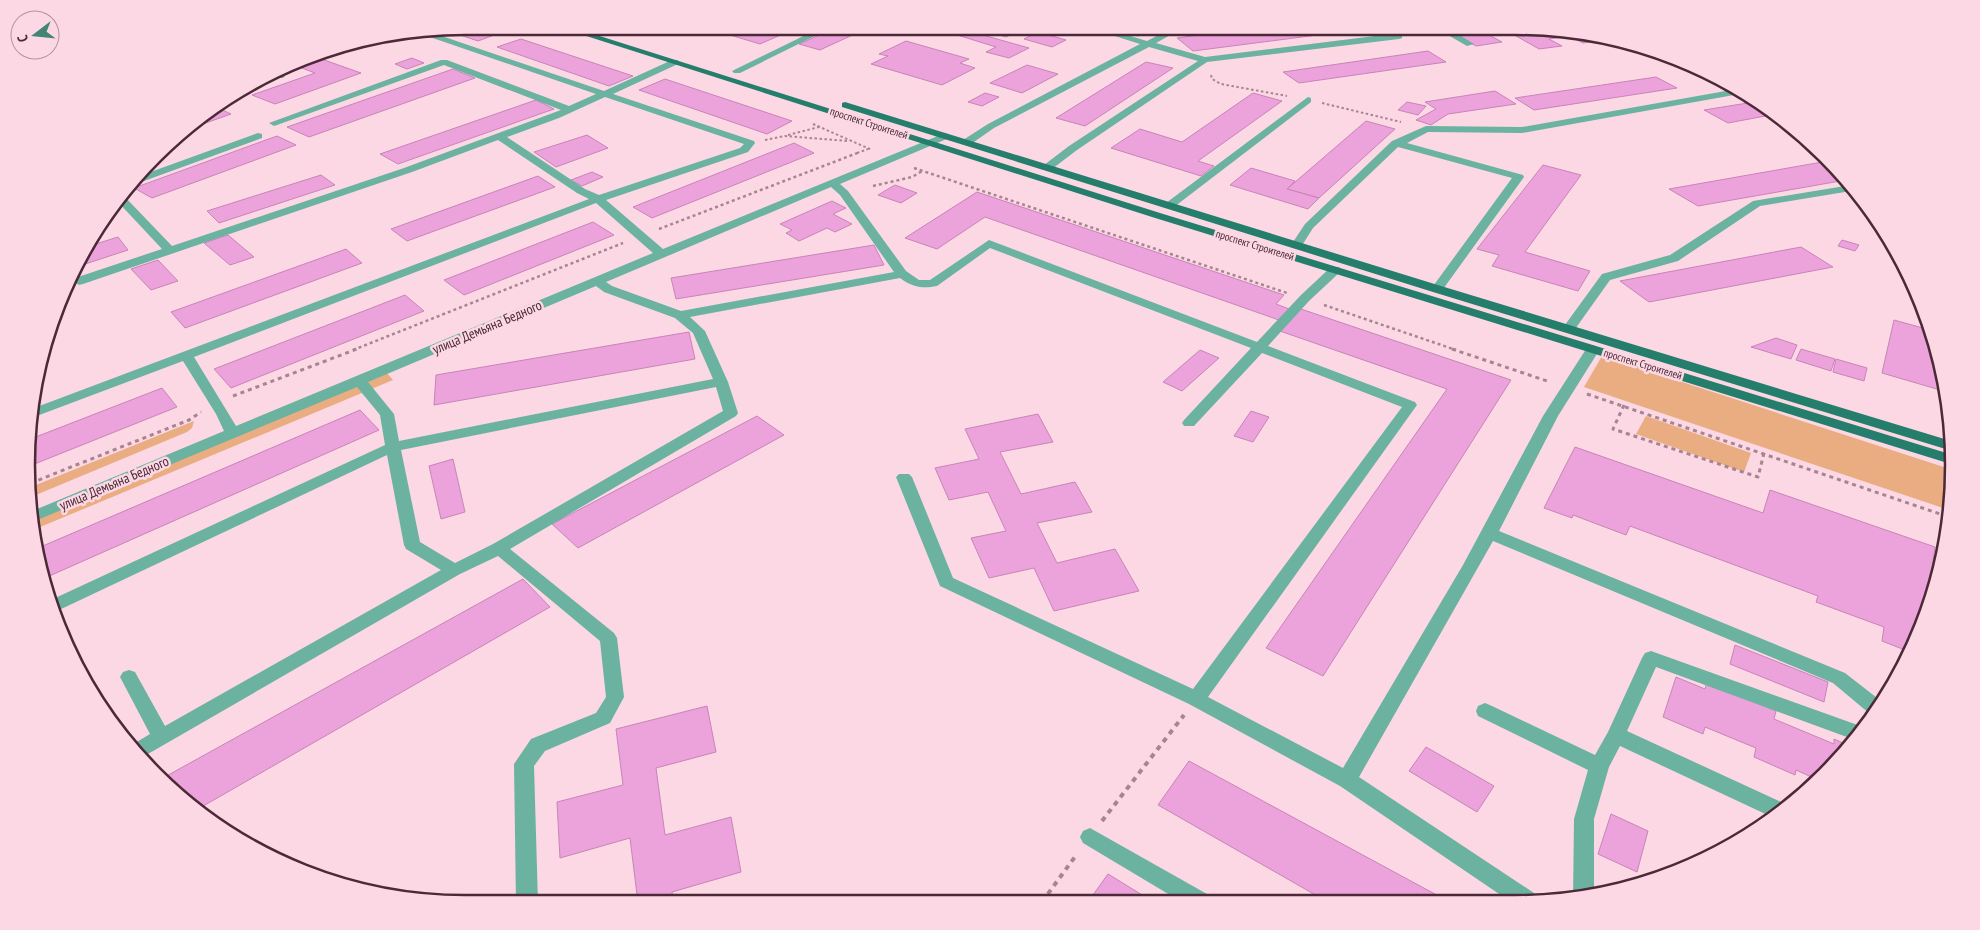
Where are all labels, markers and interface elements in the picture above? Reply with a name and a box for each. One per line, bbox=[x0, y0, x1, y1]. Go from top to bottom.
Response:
north arrow bbox=[10, 10, 60, 60]
text: С bbox=[13, 32, 32, 44]
street label: проспект Строителей bbox=[828, 104, 910, 142]
street label: проспект Строителей bbox=[1214, 226, 1296, 264]
street label: улица Демьяна Бедного bbox=[430, 296, 544, 358]
street label: проспект Строителей bbox=[1602, 345, 1684, 383]
street label: улица Демьяна Бедного bbox=[57, 452, 171, 514]

